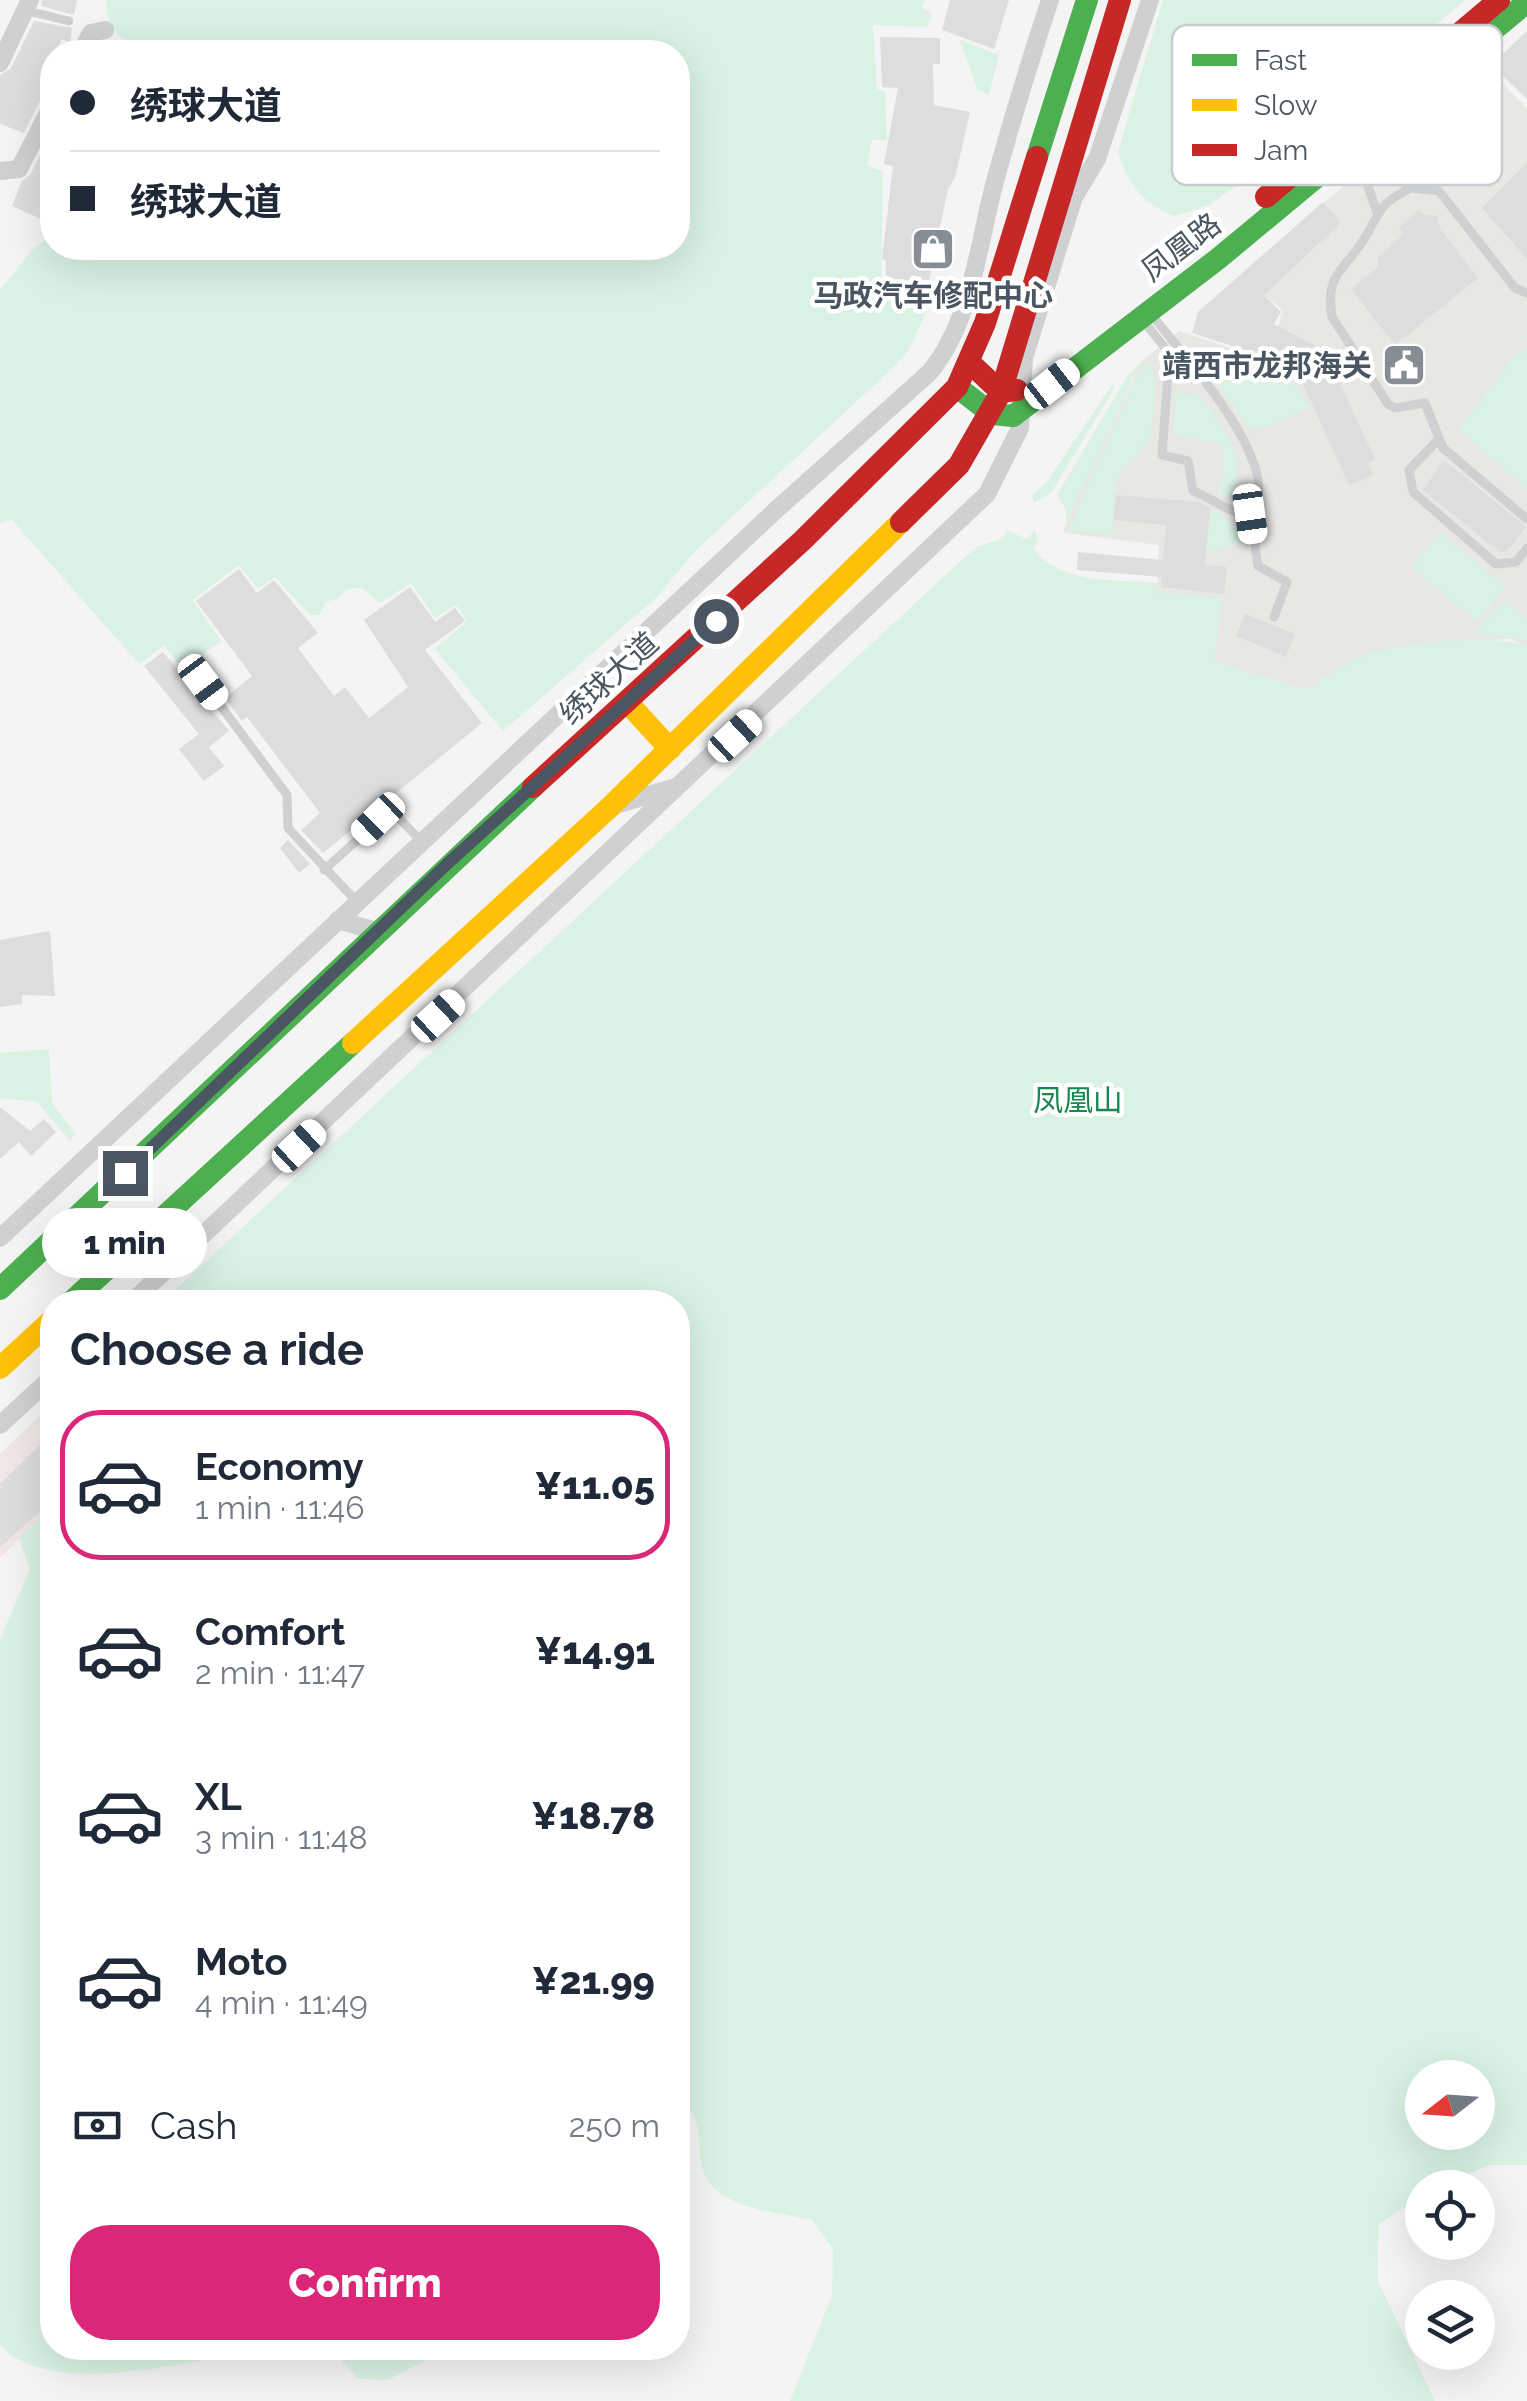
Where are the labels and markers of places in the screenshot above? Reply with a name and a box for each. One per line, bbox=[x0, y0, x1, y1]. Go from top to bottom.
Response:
shop icon: 马政汽车修配中心 bbox=[910, 226, 956, 272]
place label: 马政汽车修配中心 bbox=[813, 278, 1053, 313]
public building icon: 靖西市龙邦海关 bbox=[1381, 342, 1427, 388]
place label: 靖西市龙邦海关 bbox=[1162, 348, 1372, 383]

